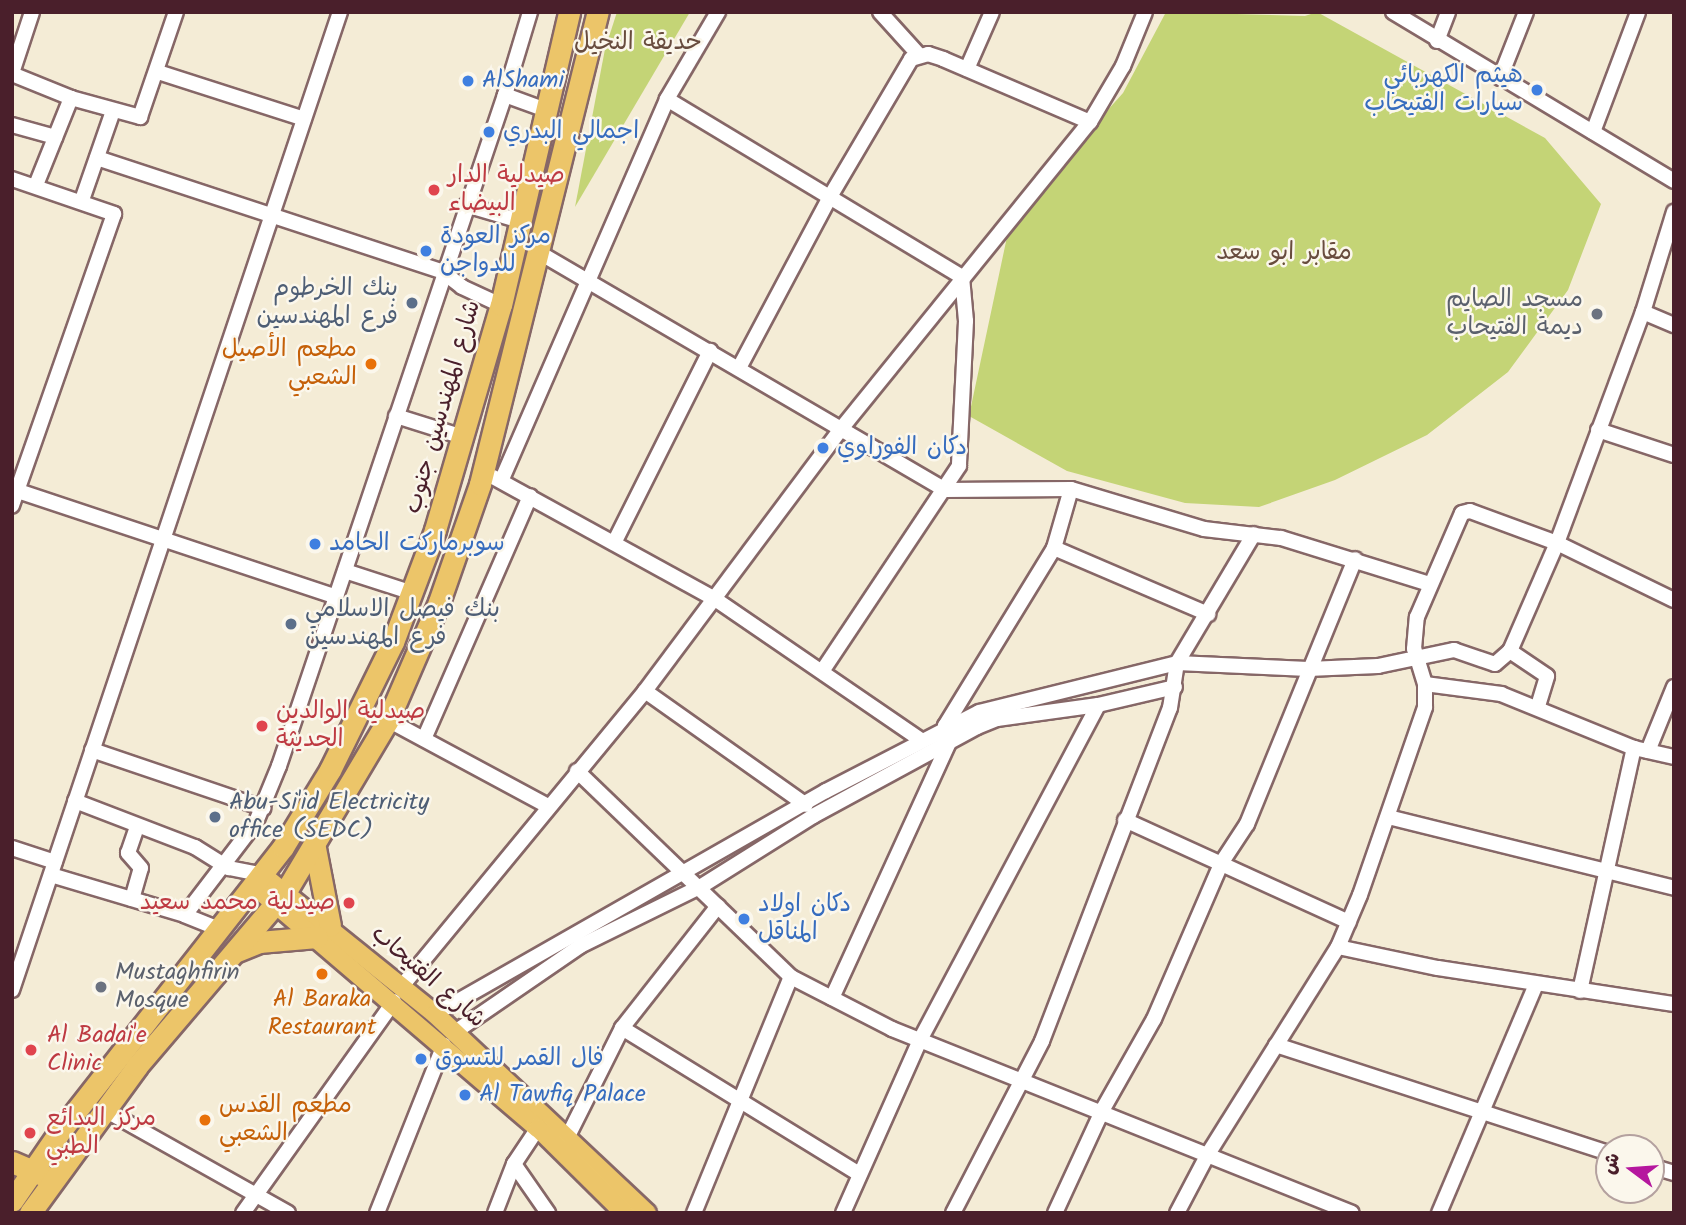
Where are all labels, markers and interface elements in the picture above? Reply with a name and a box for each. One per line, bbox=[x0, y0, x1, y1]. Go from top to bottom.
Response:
park label: حديقة النخيل bbox=[574, 29, 702, 57]
place label: هيثم الكهربائي سيارات الفتيحاب bbox=[1364, 62, 1523, 118]
place label: AlShami bbox=[482, 67, 564, 95]
marker: AlShami bbox=[460, 73, 476, 89]
marker: هيثم الكهربائي سيارات الفتيحاب bbox=[1529, 82, 1545, 98]
place label: اجمالي البدري bbox=[503, 118, 639, 146]
marker: اجمالي البدري bbox=[481, 124, 497, 140]
place label: صيدلية الدار البيضاء bbox=[448, 162, 565, 218]
marker: صيدلية الدار البيضاء bbox=[426, 182, 442, 198]
place label: مركز العودة للدواجن bbox=[440, 223, 551, 279]
park label: مقابر ابو سعد bbox=[1216, 239, 1352, 267]
marker: مركز العودة للدواجن bbox=[418, 243, 434, 259]
place label: بنك الخرطوم فرع المهندسين bbox=[257, 275, 398, 331]
place label: مسجد الصايم ديمة الفتيحاب bbox=[1446, 286, 1583, 342]
marker: بنك الخرطوم فرع المهندسين bbox=[404, 295, 420, 311]
street label: شارع المهندسين جنوب bbox=[399, 297, 487, 517]
marker: مسجد الصايم ديمة الفتيحاب bbox=[1589, 306, 1605, 322]
place label: مطعم الأصيل الشعبي bbox=[222, 336, 357, 392]
marker: مطعم الأصيل الشعبي bbox=[363, 356, 379, 372]
place label: دكان الفوراوي bbox=[837, 434, 967, 462]
marker: دكان الفوراوي bbox=[815, 440, 831, 456]
place label: سوبرماركت الحامد bbox=[329, 530, 505, 558]
marker: سوبرماركت الحامد bbox=[307, 536, 323, 552]
place label: بنك فيصل الاسلامي فرع المهندسين bbox=[305, 596, 500, 652]
marker: بنك فيصل الاسلامي فرع المهندسين bbox=[283, 616, 299, 632]
place label: صيدلية الوالدين الحديثة bbox=[276, 698, 425, 754]
marker: صيدلية الوالدين الحديثة bbox=[254, 718, 270, 734]
place label: Abu-Si'id Electricity office (SEDC) bbox=[229, 789, 429, 845]
marker: Abu-Si'id Electricity office (SEDC) bbox=[207, 809, 223, 825]
place label: صيدلية محمد سعيد bbox=[140, 889, 335, 917]
place label: دكان اولاد المناقل bbox=[758, 891, 851, 947]
marker: صيدلية محمد سعيد bbox=[341, 895, 357, 911]
marker: دكان اولاد المناقل bbox=[736, 911, 752, 927]
street label: شارع الفتيحاب bbox=[365, 920, 491, 1034]
place label: Mustaghfirin Mosque bbox=[115, 959, 240, 1015]
marker: Al Baraka Restaurant bbox=[314, 966, 330, 982]
marker: Mustaghfirin Mosque bbox=[93, 979, 109, 995]
place label: Al Baraka Restaurant bbox=[268, 986, 376, 1042]
place label: Al Badai'e Clinic bbox=[47, 1022, 147, 1078]
marker: Al Badai'e Clinic bbox=[21, 1040, 41, 1060]
place label: فال القمر للتسوق bbox=[435, 1045, 604, 1073]
marker: فال القمر للتسوق bbox=[413, 1051, 429, 1067]
place label: Al Tawfiq Palace bbox=[479, 1081, 646, 1109]
marker: Al Tawfiq Palace bbox=[457, 1087, 473, 1103]
place label: مطعم القدس الشعبي bbox=[219, 1092, 352, 1148]
place label: مركز البدائع الطبي bbox=[46, 1105, 156, 1161]
marker: مطعم القدس الشعبي bbox=[197, 1112, 213, 1128]
marker: مركز البدائع الطبي bbox=[20, 1123, 40, 1143]
north arrow bbox=[1595, 1134, 1665, 1204]
text: ش bbox=[1594, 1150, 1629, 1178]

